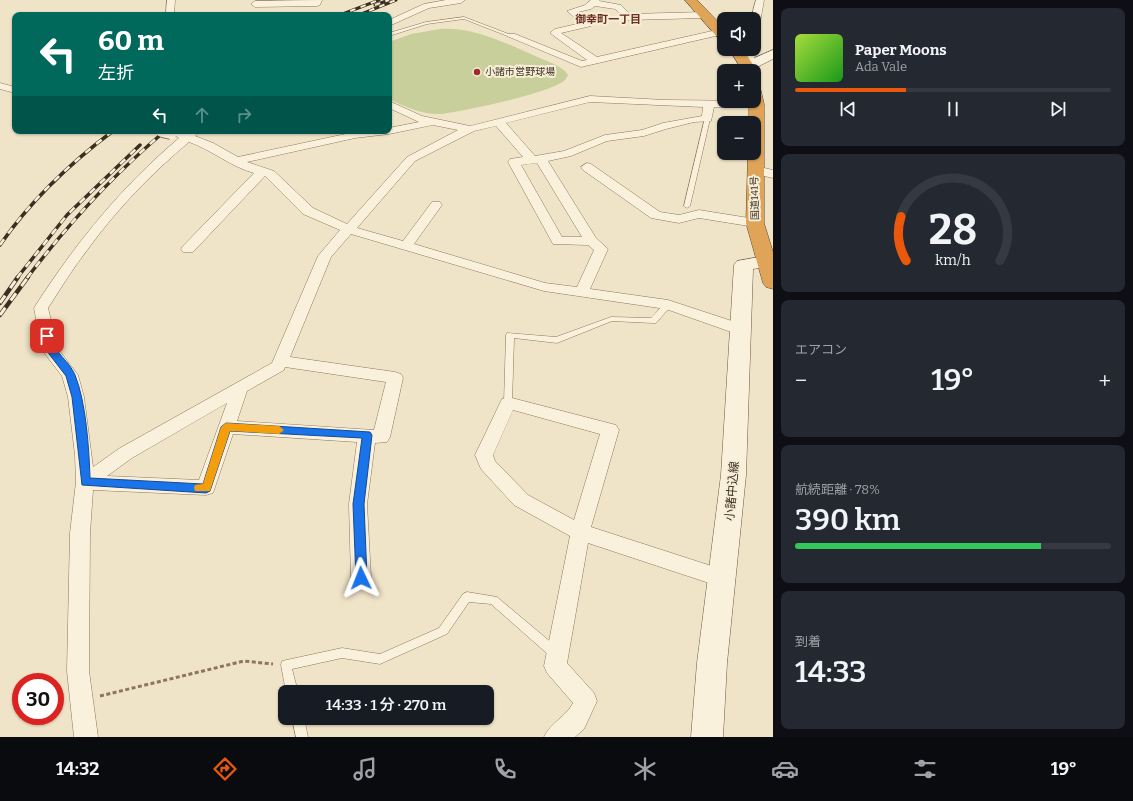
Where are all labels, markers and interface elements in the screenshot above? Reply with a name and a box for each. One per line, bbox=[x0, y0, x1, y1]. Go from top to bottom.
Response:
map controls bbox=[717, 12, 761, 160]
button: sound bbox=[717, 12, 761, 56]
district label: 御幸町一丁目 bbox=[575, 13, 641, 26]
text: 60 m bbox=[98, 24, 164, 57]
icon: left bbox=[32, 28, 84, 80]
text: Paper Moons bbox=[855, 41, 947, 59]
text: Ada Vale bbox=[855, 59, 907, 74]
text: 左折 bbox=[98, 62, 134, 84]
button: + bbox=[717, 64, 761, 108]
place label: 小諸市営野球場 bbox=[485, 66, 555, 78]
marker: 小諸市営野球場 bbox=[472, 67, 482, 77]
icon: previous bbox=[837, 98, 859, 120]
icon: pause bbox=[942, 98, 964, 120]
icon: next bbox=[1047, 98, 1069, 120]
icon: left bbox=[149, 104, 171, 126]
icon: ahead bbox=[191, 104, 213, 126]
icon: right bbox=[233, 104, 255, 126]
button: − bbox=[717, 116, 761, 160]
street label: 国道141号 bbox=[749, 176, 761, 220]
text: 28 bbox=[929, 204, 977, 254]
text: km/h bbox=[935, 251, 971, 268]
pin bbox=[30, 319, 64, 353]
icon: arrive bbox=[36, 325, 58, 347]
text: エアコン bbox=[795, 342, 847, 357]
text: 19° bbox=[931, 362, 974, 398]
text: − bbox=[795, 367, 807, 394]
text: + bbox=[1098, 367, 1111, 394]
street label: 小諸中込線 bbox=[722, 460, 742, 522]
text: 航続距離 · 78% bbox=[795, 482, 880, 497]
text: 390 km bbox=[795, 502, 900, 538]
position arrow bbox=[340, 557, 382, 599]
text: 到着 bbox=[795, 634, 821, 649]
text: 14:33 bbox=[795, 654, 866, 690]
speed limit sign: 30 bbox=[12, 673, 64, 725]
text: 14:33 · 1 分 · 270 m bbox=[326, 696, 446, 714]
icon: directions bbox=[211, 755, 239, 783]
icon: music bbox=[351, 755, 379, 783]
icon: phone bbox=[491, 755, 519, 783]
icon: climate bbox=[631, 755, 659, 783]
icon: car bbox=[771, 755, 799, 783]
icon: filters bbox=[911, 755, 939, 783]
text: 14:32 bbox=[56, 758, 99, 780]
text: 19° bbox=[1051, 758, 1077, 780]

